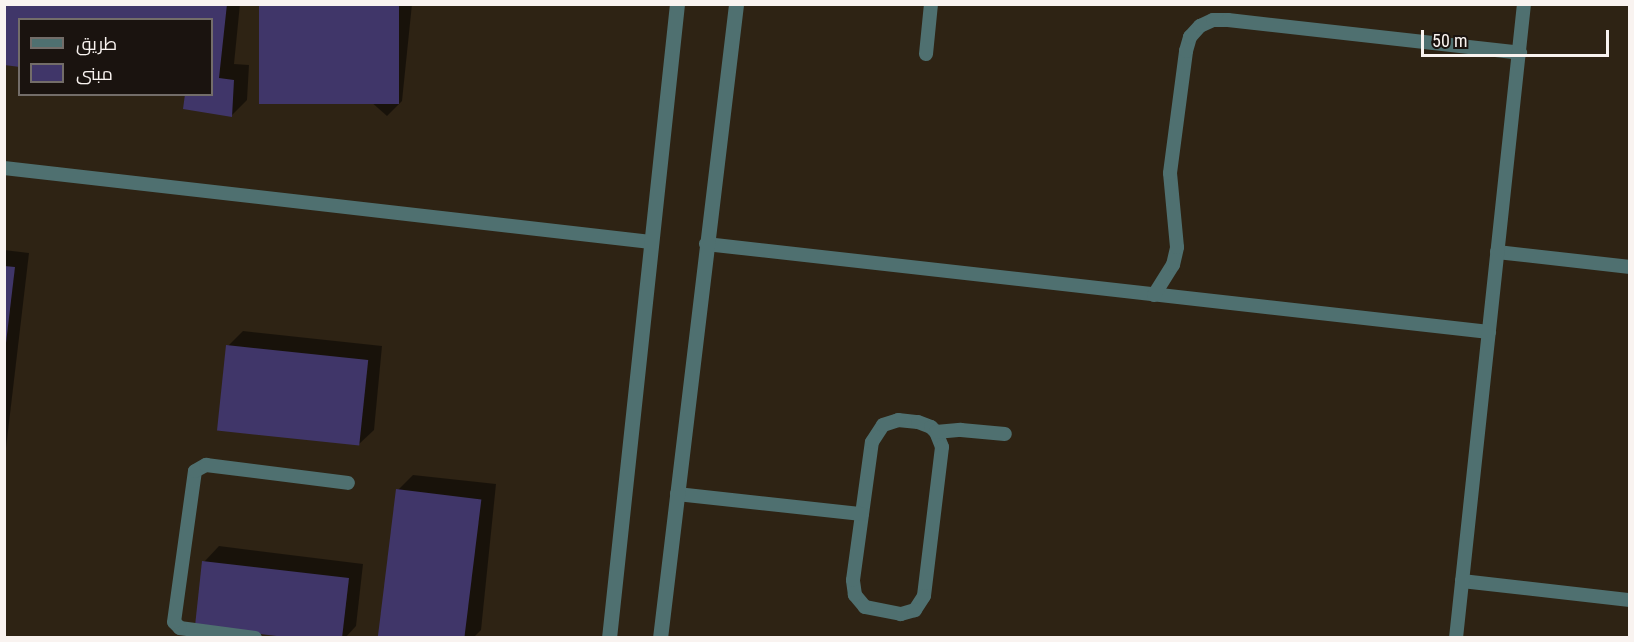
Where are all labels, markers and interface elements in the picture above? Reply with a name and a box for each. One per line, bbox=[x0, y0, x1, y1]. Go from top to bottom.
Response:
legend bbox=[18, 18, 213, 96]
scale bar bbox=[1424, 18, 1612, 56]
text: 50 m bbox=[1432, 30, 1467, 51]
text: طريق bbox=[76, 33, 117, 54]
text: مبنى bbox=[76, 63, 113, 84]

